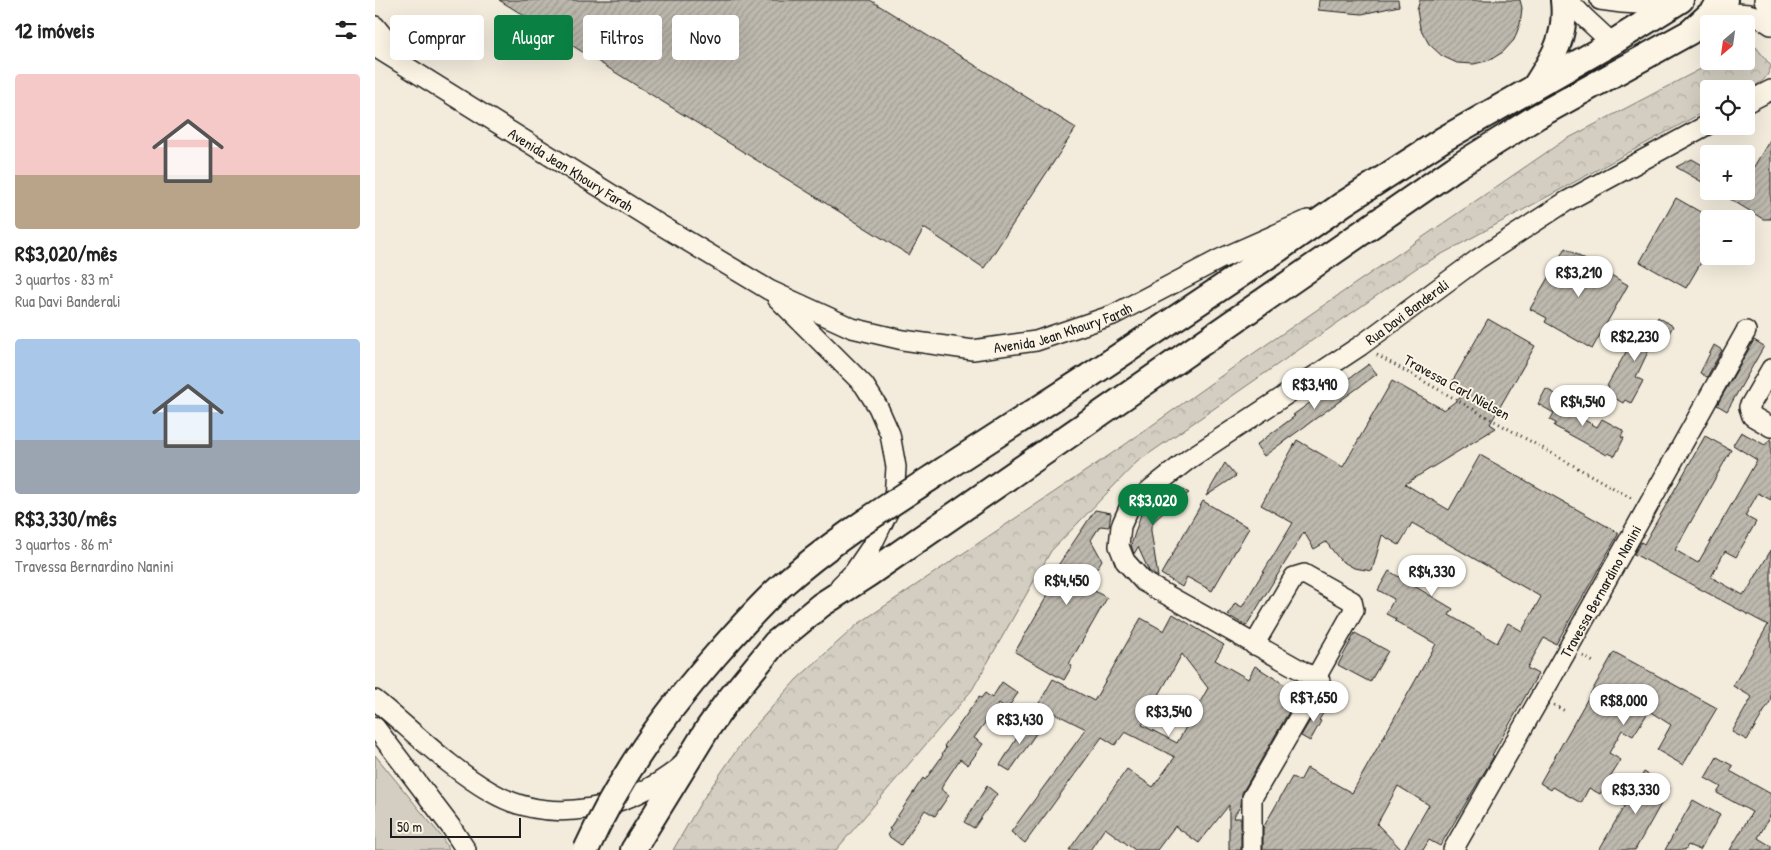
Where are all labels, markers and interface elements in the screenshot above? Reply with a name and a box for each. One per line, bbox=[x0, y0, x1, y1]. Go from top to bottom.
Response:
chip: Comprar bbox=[390, 15, 484, 60]
chip: Alugar bbox=[494, 15, 573, 60]
chip: Filtros bbox=[583, 15, 662, 60]
chip: Novo bbox=[672, 15, 739, 60]
north arrow bbox=[1700, 15, 1755, 70]
map controls bbox=[1700, 15, 1755, 265]
text: 12 imóveis bbox=[15, 16, 94, 45]
icon: filters bbox=[332, 16, 360, 44]
button: locate bbox=[1700, 80, 1755, 135]
icon: home bbox=[143, 106, 233, 196]
street label: Avenida Jean Khoury Farah bbox=[505, 122, 638, 216]
button: + bbox=[1700, 145, 1755, 200]
button: − bbox=[1700, 210, 1755, 265]
text: R$3,020/mês bbox=[15, 239, 117, 268]
pin: R$3,210 bbox=[1533, 256, 1625, 298]
text: R$3,210 bbox=[1556, 261, 1602, 283]
text: 3 quartos · 83 m² bbox=[15, 268, 113, 290]
street label: Rua Davi Banderali bbox=[1361, 274, 1453, 349]
text: Rua Davi Banderali bbox=[15, 290, 121, 312]
street label: Avenida Jean Khoury Farah bbox=[992, 297, 1135, 357]
pin: R$2,230 bbox=[1589, 320, 1681, 362]
text: R$2,230 bbox=[1611, 325, 1659, 347]
street label: Travessa Carl Nielsen bbox=[1400, 349, 1514, 425]
pin: R$3,490 bbox=[1269, 368, 1361, 410]
icon: home bbox=[143, 371, 233, 461]
text: R$3,490 bbox=[1293, 373, 1337, 395]
pin: R$4,540 bbox=[1537, 384, 1629, 427]
text: R$4,540 bbox=[1561, 390, 1605, 412]
pin: R$3,020 bbox=[1107, 484, 1199, 526]
text: R$3,020 bbox=[1129, 489, 1177, 511]
text: R$3,330/mês bbox=[15, 504, 117, 533]
street label: Travessa Bernardino Nanini bbox=[1555, 521, 1646, 661]
text: 3 quartos · 86 m² bbox=[15, 533, 112, 555]
pin: R$4,330 bbox=[1386, 554, 1478, 597]
text: Travessa Bernardino Nanini bbox=[15, 555, 174, 577]
text: R$4,330 bbox=[1409, 560, 1455, 582]
pin: R$4,450 bbox=[1021, 564, 1113, 606]
text: R$4,450 bbox=[1045, 569, 1089, 591]
pin: R$7,650 bbox=[1268, 680, 1360, 723]
pin: R$8,000 bbox=[1578, 684, 1670, 726]
text: R$7,650 bbox=[1291, 686, 1337, 708]
text: R$8,000 bbox=[1600, 689, 1648, 711]
pin: R$3,540 bbox=[1123, 694, 1215, 737]
text: R$3,540 bbox=[1146, 700, 1192, 722]
pin: R$3,430 bbox=[974, 702, 1066, 745]
text: R$3,430 bbox=[997, 708, 1043, 730]
pin: R$3,330 bbox=[1590, 772, 1682, 815]
text: R$3,330 bbox=[1612, 778, 1660, 800]
scale bar bbox=[390, 815, 521, 838]
text: 50 m bbox=[397, 817, 422, 836]

